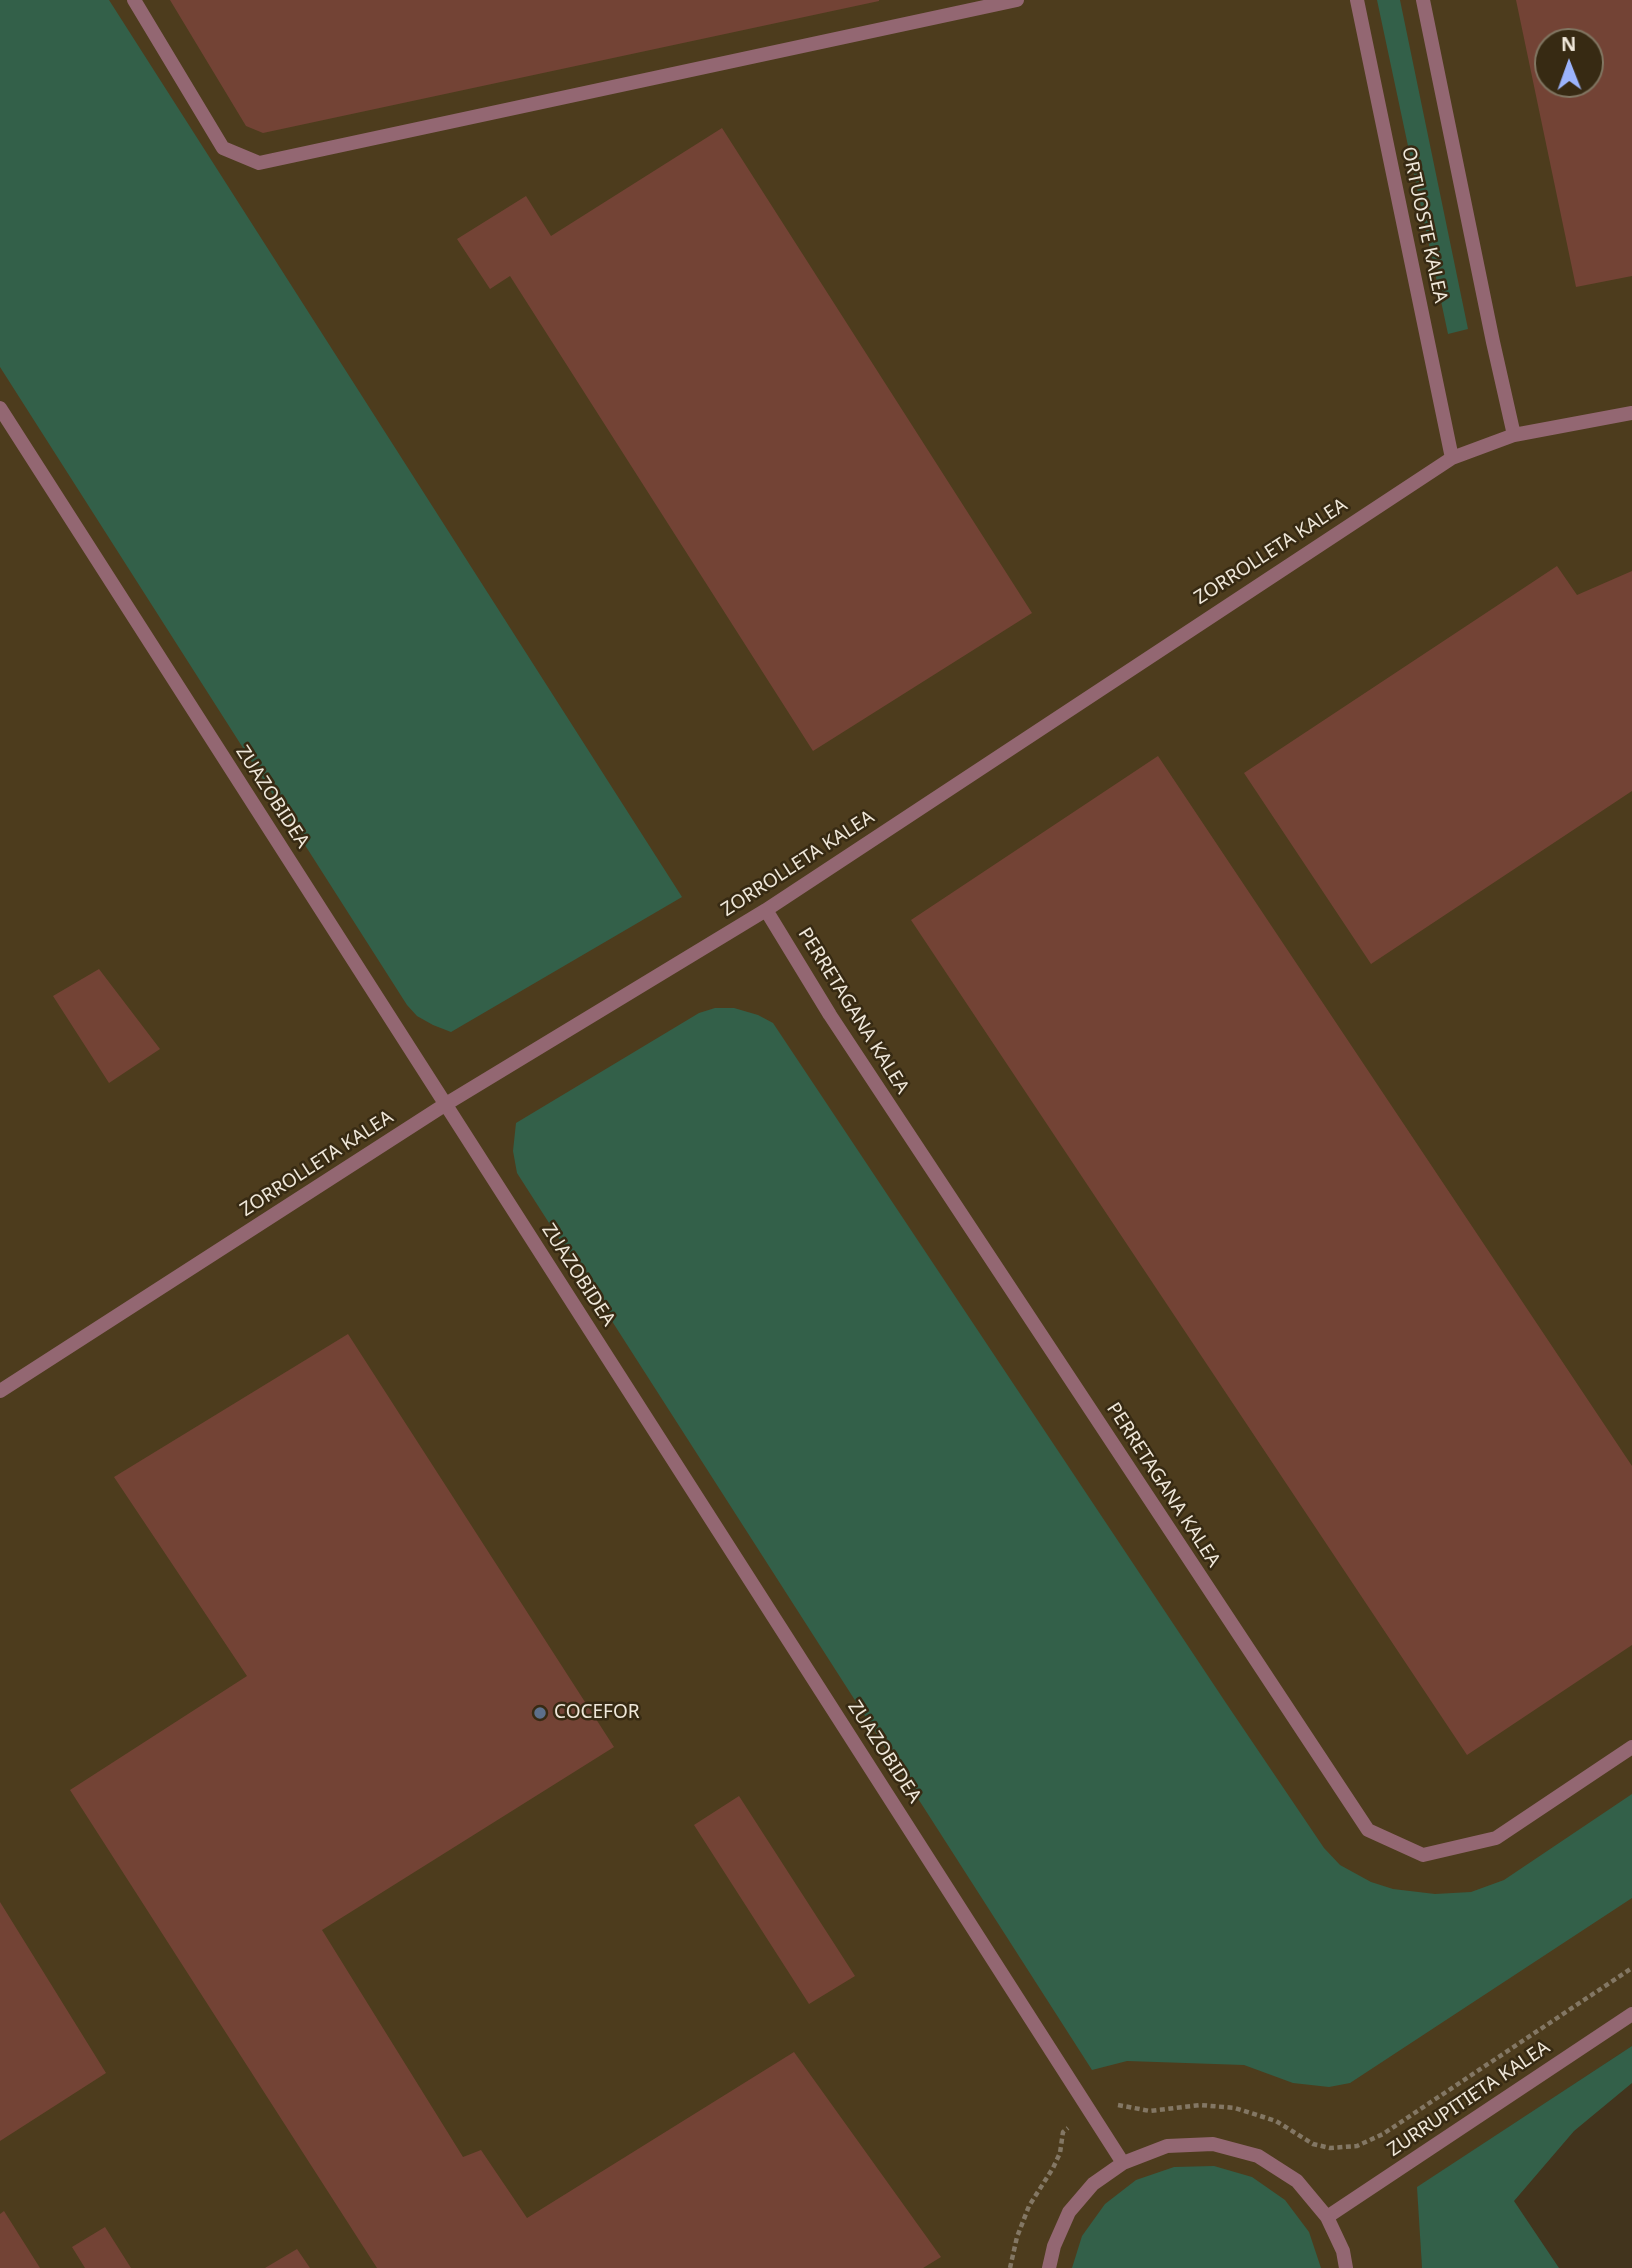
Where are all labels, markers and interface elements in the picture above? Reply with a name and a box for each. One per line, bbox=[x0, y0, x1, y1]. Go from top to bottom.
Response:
north arrow bbox=[1534, 28, 1604, 98]
text: N bbox=[1561, 31, 1577, 57]
street label: ORTUOSTE KALEA bbox=[1396, 145, 1452, 305]
street label: ZORROLLETA KALEA bbox=[1190, 494, 1352, 610]
street label: ZUAZOBIDEA bbox=[230, 741, 314, 853]
street label: ZORROLLETA KALEA bbox=[717, 806, 879, 922]
street label: PERRETAGANA KALEA bbox=[793, 924, 913, 1098]
street label: ZORROLLETA KALEA bbox=[236, 1106, 398, 1222]
street label: ZUAZOBIDEA bbox=[536, 1219, 620, 1331]
street label: PERRETAGANA KALEA bbox=[1101, 1399, 1225, 1571]
street label: ZUAZOBIDEA bbox=[842, 1696, 926, 1808]
place label: COCEFOR bbox=[554, 1702, 640, 1724]
marker: COCEFOR bbox=[532, 1705, 548, 1721]
street label: ZURRUPITIETA KALEA bbox=[1384, 2036, 1554, 2162]

